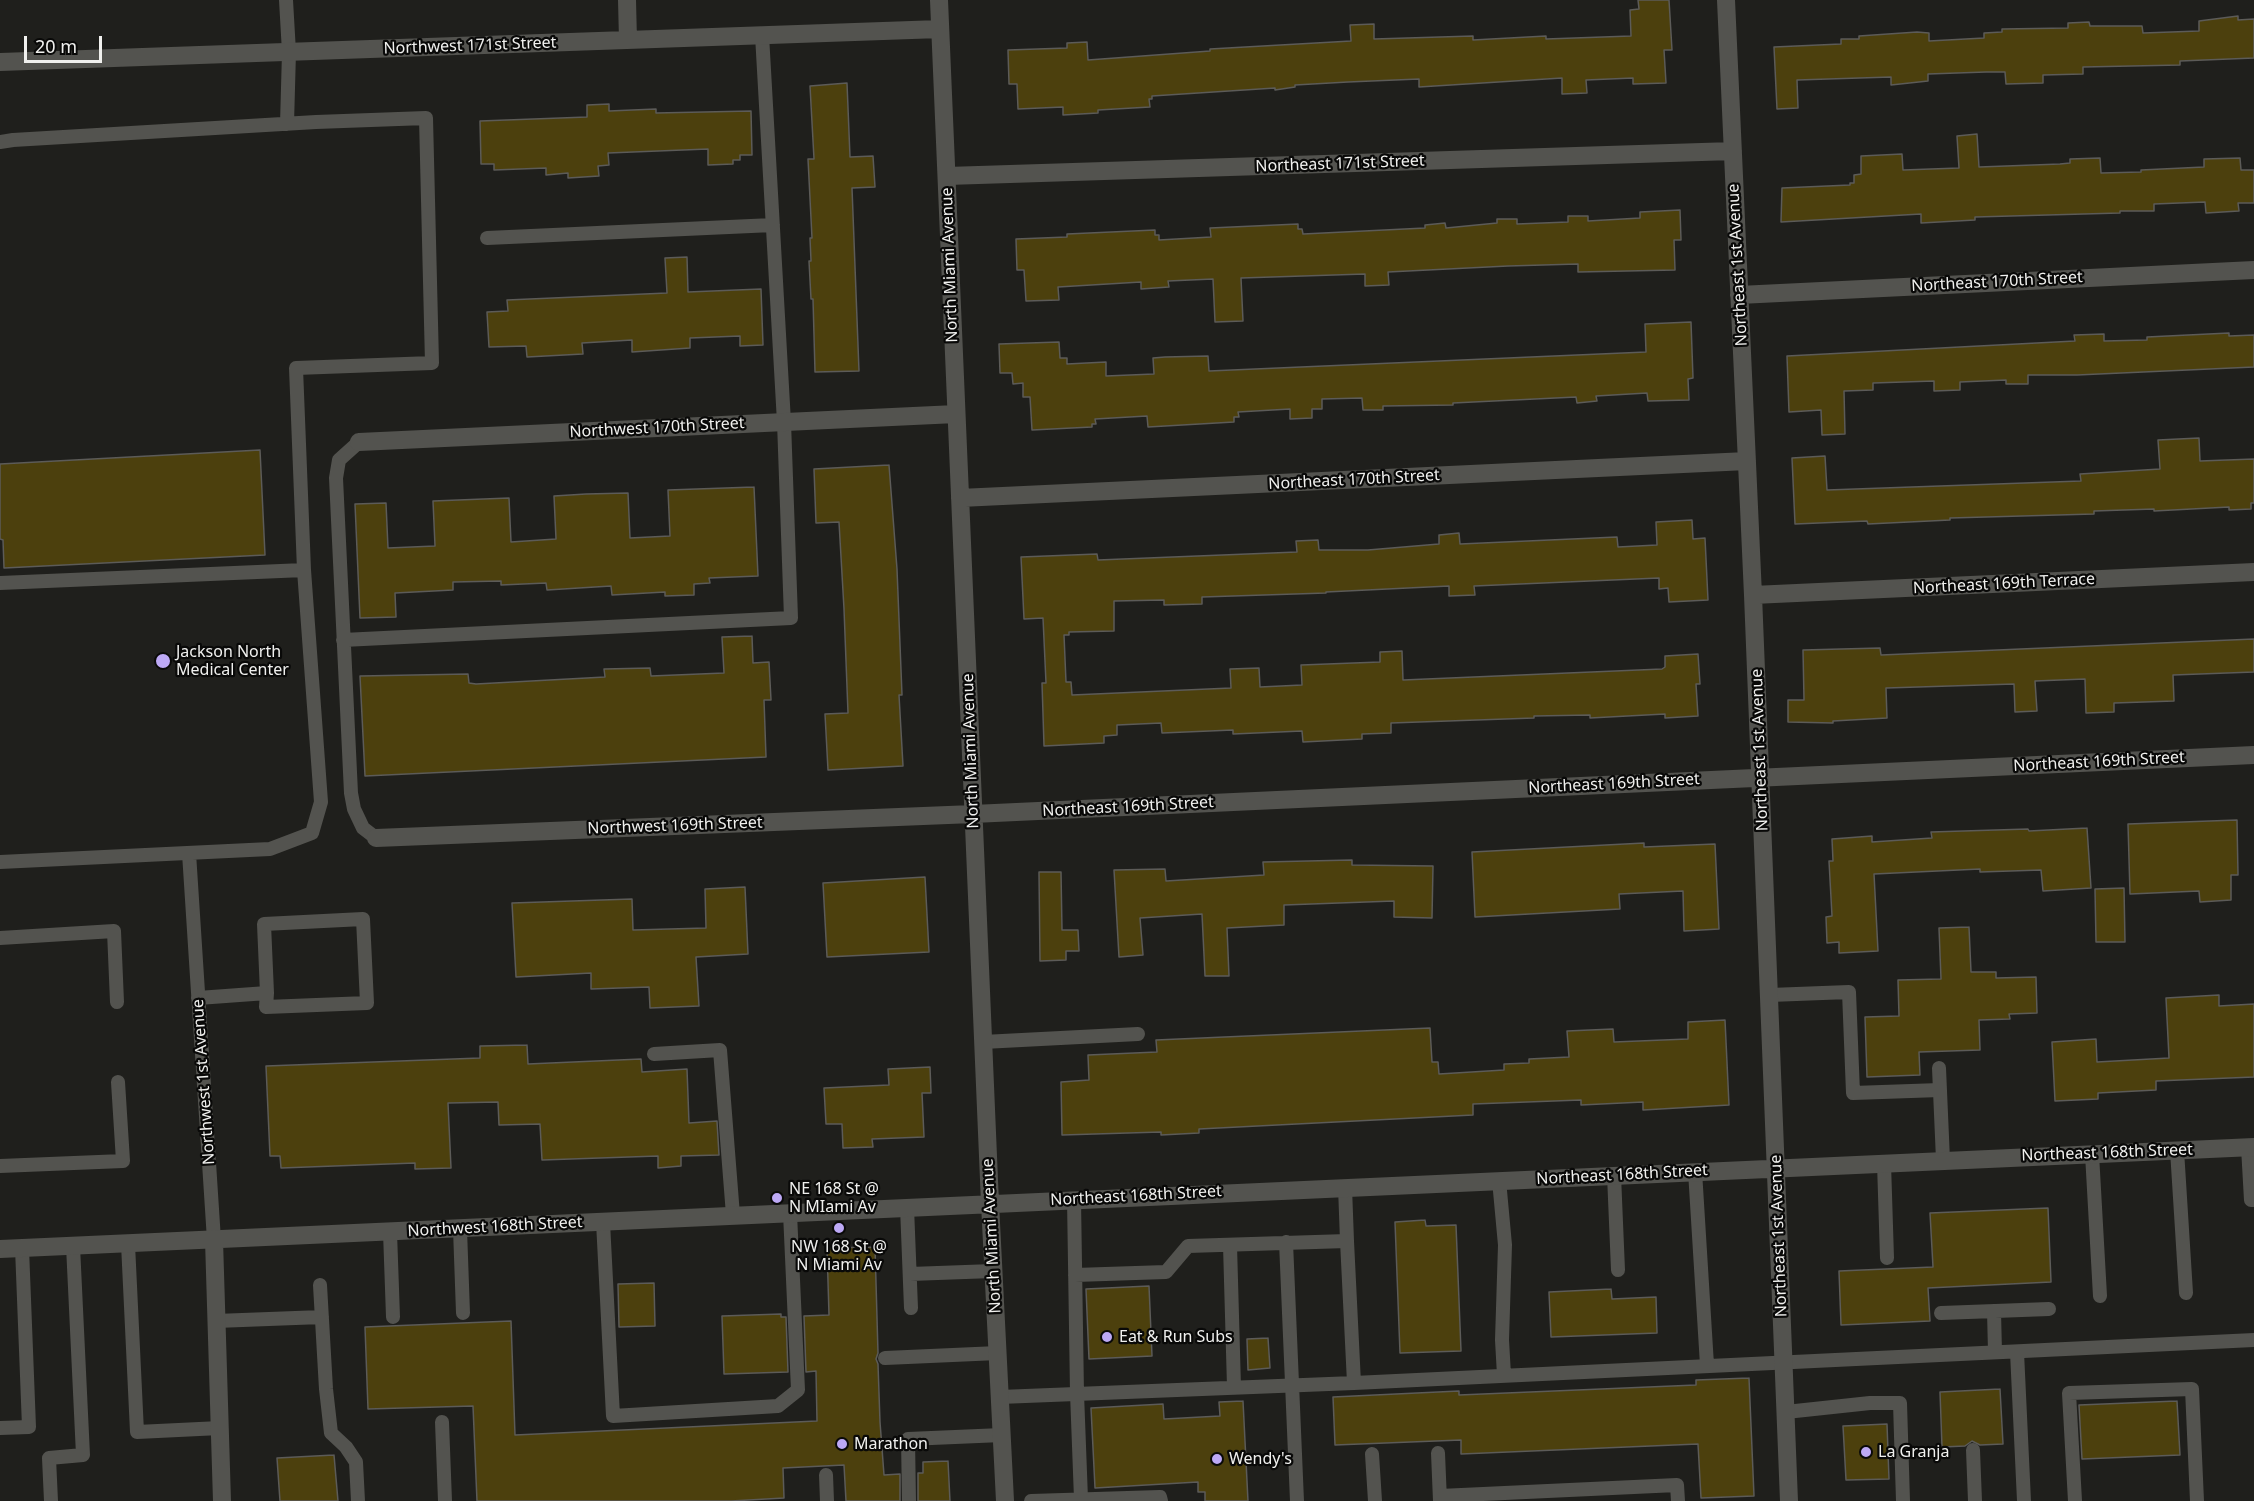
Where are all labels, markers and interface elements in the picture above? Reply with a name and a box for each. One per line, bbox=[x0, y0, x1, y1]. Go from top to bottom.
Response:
scale bar bbox=[27, 24, 105, 62]
street label: Northwest 171st Street bbox=[383, 33, 557, 59]
text: 20 m bbox=[35, 34, 77, 58]
street label: Northeast 171st Street bbox=[1255, 151, 1425, 177]
street label: Northeast 1st Avenue bbox=[1724, 183, 1752, 347]
street label: North Miami Avenue bbox=[938, 187, 962, 343]
street label: Northeast 170th Street bbox=[1911, 268, 2083, 296]
street label: Northwest 170th Street bbox=[569, 414, 745, 442]
street label: Northeast 170th Street bbox=[1268, 466, 1440, 494]
street label: Northeast 169th Terrace bbox=[1912, 570, 2096, 598]
place label: Jackson North Medical Center bbox=[176, 642, 289, 680]
marker: Jackson North Medical Center bbox=[154, 652, 172, 670]
street label: Northeast 1st Avenue bbox=[1748, 668, 1772, 832]
street label: North Miami Avenue bbox=[959, 673, 983, 829]
street label: Northeast 169th Street bbox=[2013, 748, 2185, 776]
street label: Northeast 169th Street bbox=[1528, 770, 1700, 798]
street label: Northeast 169th Street bbox=[1042, 793, 1214, 821]
street label: Northwest 169th Street bbox=[587, 813, 763, 839]
street label: Northwest 1st Avenue bbox=[189, 998, 219, 1166]
street label: Northeast 168th Street bbox=[2021, 1140, 2193, 1166]
street label: Northeast 1st Avenue bbox=[1767, 1154, 1791, 1318]
street label: North Miami Avenue bbox=[978, 1158, 1006, 1314]
street label: Northeast 168th Street bbox=[1536, 1161, 1708, 1189]
place label: NE 168 St @ N MIami Av bbox=[789, 1179, 879, 1217]
street label: Northeast 168th Street bbox=[1050, 1182, 1222, 1210]
marker: NE 168 St @ N MIami Av bbox=[770, 1191, 784, 1205]
street label: Northwest 168th Street bbox=[407, 1213, 583, 1241]
marker: NW 168 St @ N Miami Av bbox=[832, 1221, 846, 1235]
place label: NW 168 St @ N Miami Av bbox=[791, 1237, 887, 1275]
place label: Eat & Run Subs bbox=[1119, 1327, 1233, 1347]
marker: Eat & Run Subs bbox=[1100, 1330, 1114, 1344]
place label: Marathon bbox=[854, 1434, 928, 1454]
marker: Marathon bbox=[835, 1437, 849, 1451]
place label: La Granja bbox=[1878, 1442, 1949, 1462]
marker: La Granja bbox=[1859, 1445, 1873, 1459]
place label: Wendy's bbox=[1229, 1449, 1292, 1469]
marker: Wendy's bbox=[1210, 1452, 1224, 1466]

